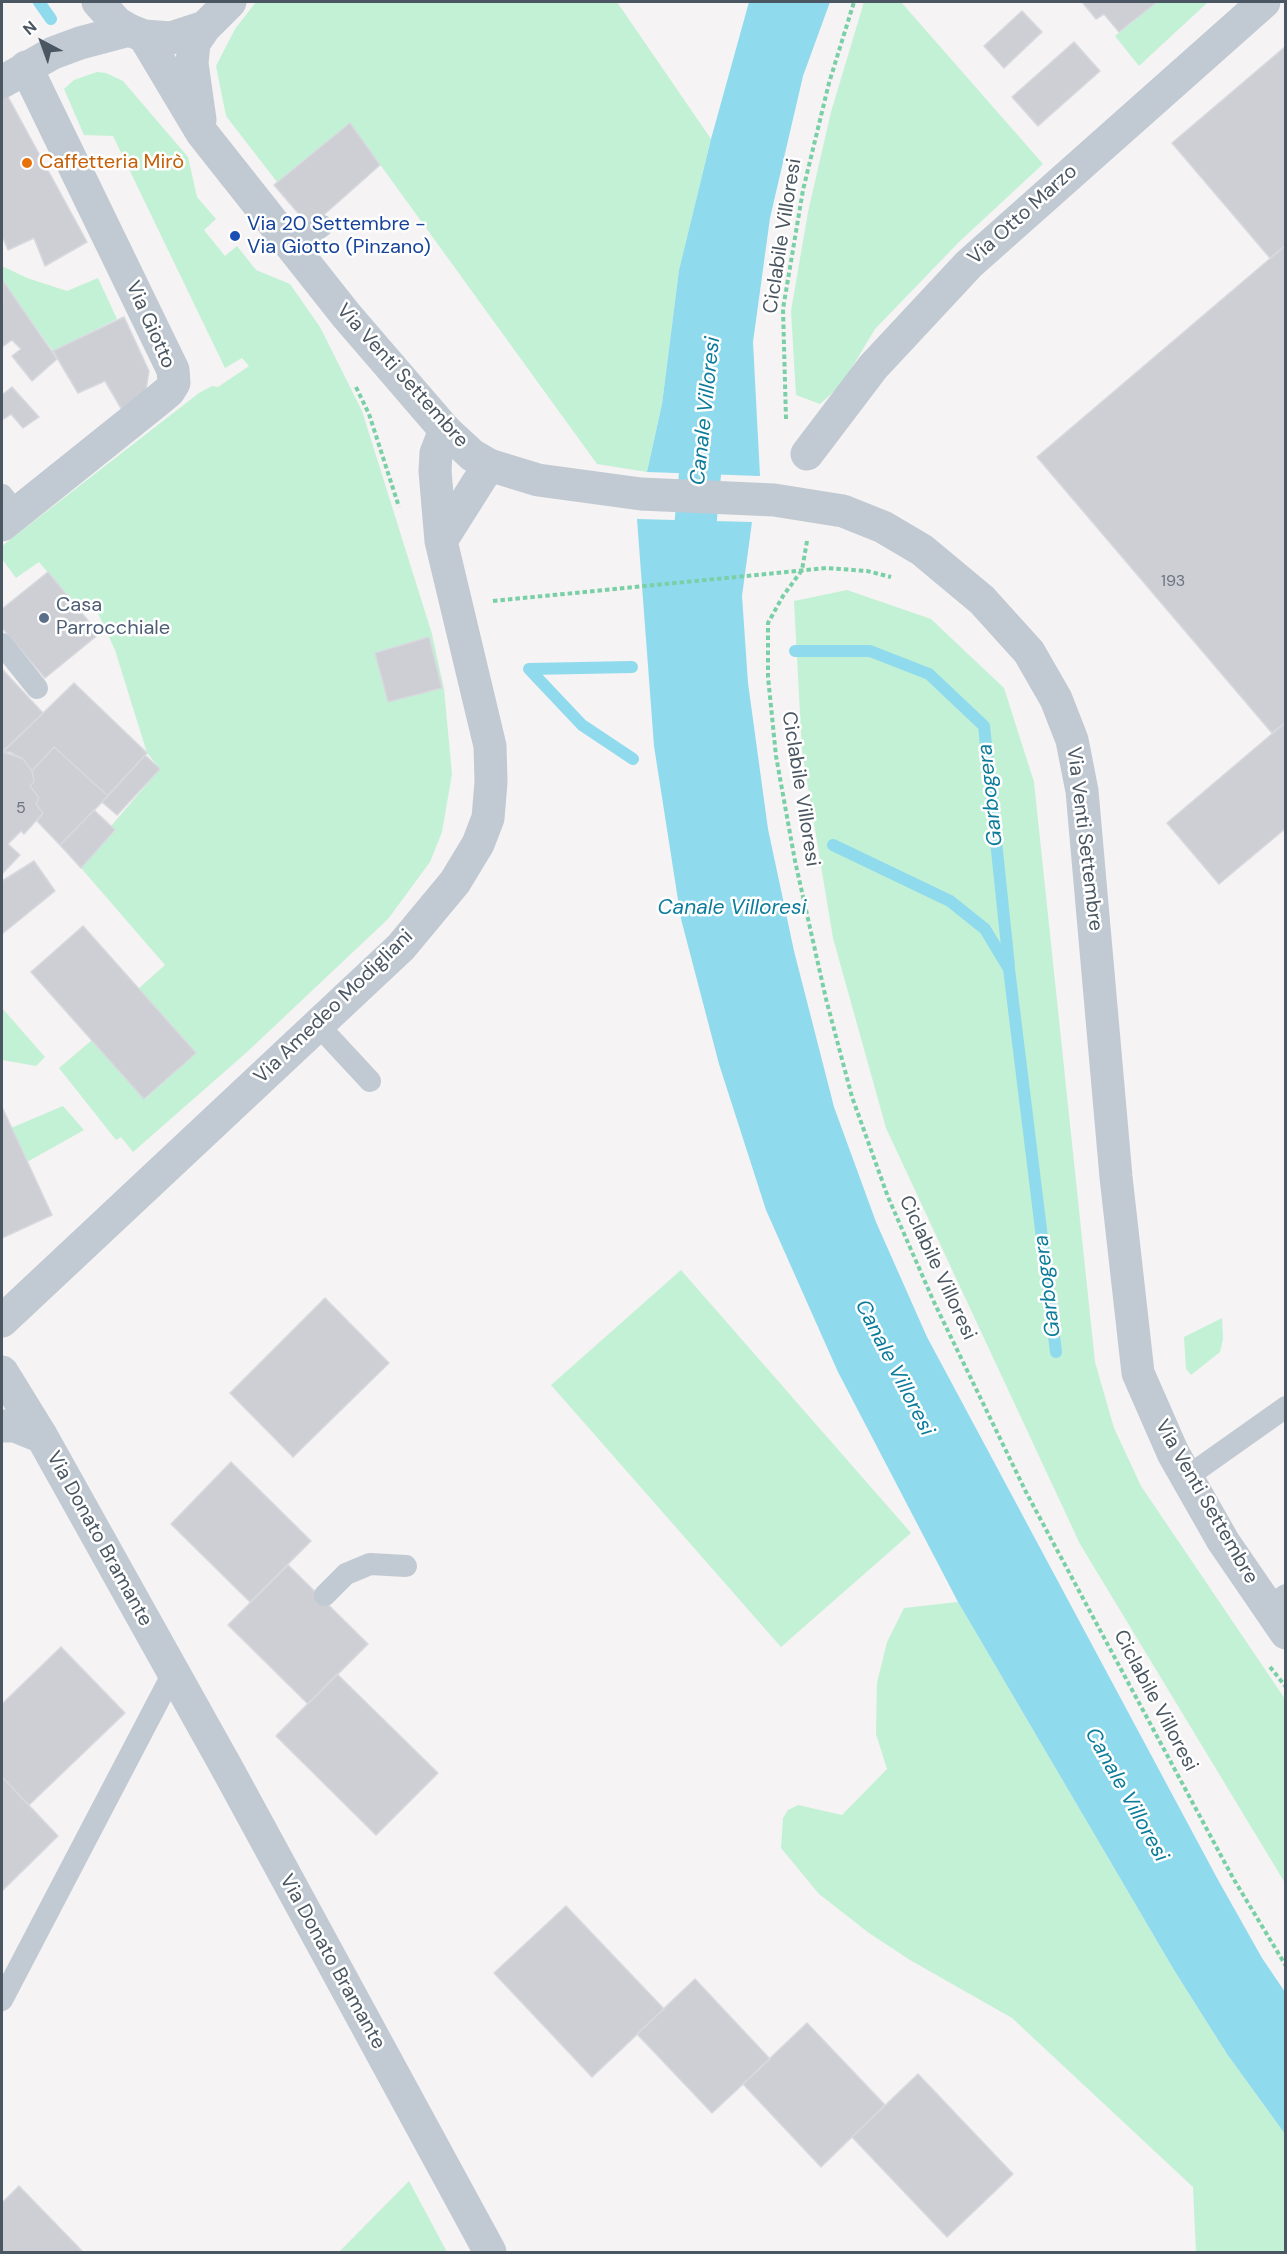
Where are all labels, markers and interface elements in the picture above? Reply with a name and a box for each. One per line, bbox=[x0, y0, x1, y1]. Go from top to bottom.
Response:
north arrow bbox=[12, 12, 72, 72]
text: N bbox=[19, 16, 41, 40]
place label: Caffetteria Mirò bbox=[39, 151, 184, 175]
marker: Caffetteria Mirò bbox=[20, 156, 34, 170]
street label: Ciclabile Villoresi bbox=[759, 157, 807, 315]
street label: Via Otto Marzo bbox=[963, 160, 1083, 270]
place label: Via 20 Settembre - Via Giotto (Pinzano) bbox=[247, 213, 431, 260]
marker: Via 20 Settembre - Via Giotto (Pinzano) bbox=[228, 229, 242, 243]
street label: Via Giotto bbox=[120, 278, 180, 372]
street label: Via Venti Settembre bbox=[331, 299, 473, 453]
water label: Canale Villoresi bbox=[686, 336, 726, 486]
house number: 193 bbox=[1161, 572, 1185, 592]
place label: Casa Parrocchiale bbox=[56, 594, 170, 641]
marker: Casa Parrocchiale bbox=[37, 611, 51, 625]
street label: Ciclabile Villoresi bbox=[776, 710, 824, 868]
water label: Garbogera bbox=[973, 742, 1009, 848]
street label: Via Venti Settembre bbox=[1061, 746, 1107, 932]
house number: 5 bbox=[16, 799, 26, 819]
water label: Canale Villoresi bbox=[657, 895, 807, 921]
street label: Via Amedeo Modigliani bbox=[250, 925, 418, 1089]
street label: Ciclabile Villoresi bbox=[893, 1192, 981, 1344]
water label: Garbogera bbox=[1029, 1233, 1067, 1339]
water label: Canale Villoresi bbox=[849, 1296, 939, 1440]
street label: Via Venti Settembre bbox=[1149, 1416, 1263, 1588]
street label: Via Donato Bramante bbox=[41, 1447, 157, 1631]
street label: Ciclabile Villoresi bbox=[1108, 1626, 1202, 1776]
water label: Canale Villoresi bbox=[1079, 1724, 1173, 1866]
street label: Via Donato Bramante bbox=[274, 1870, 390, 2054]

